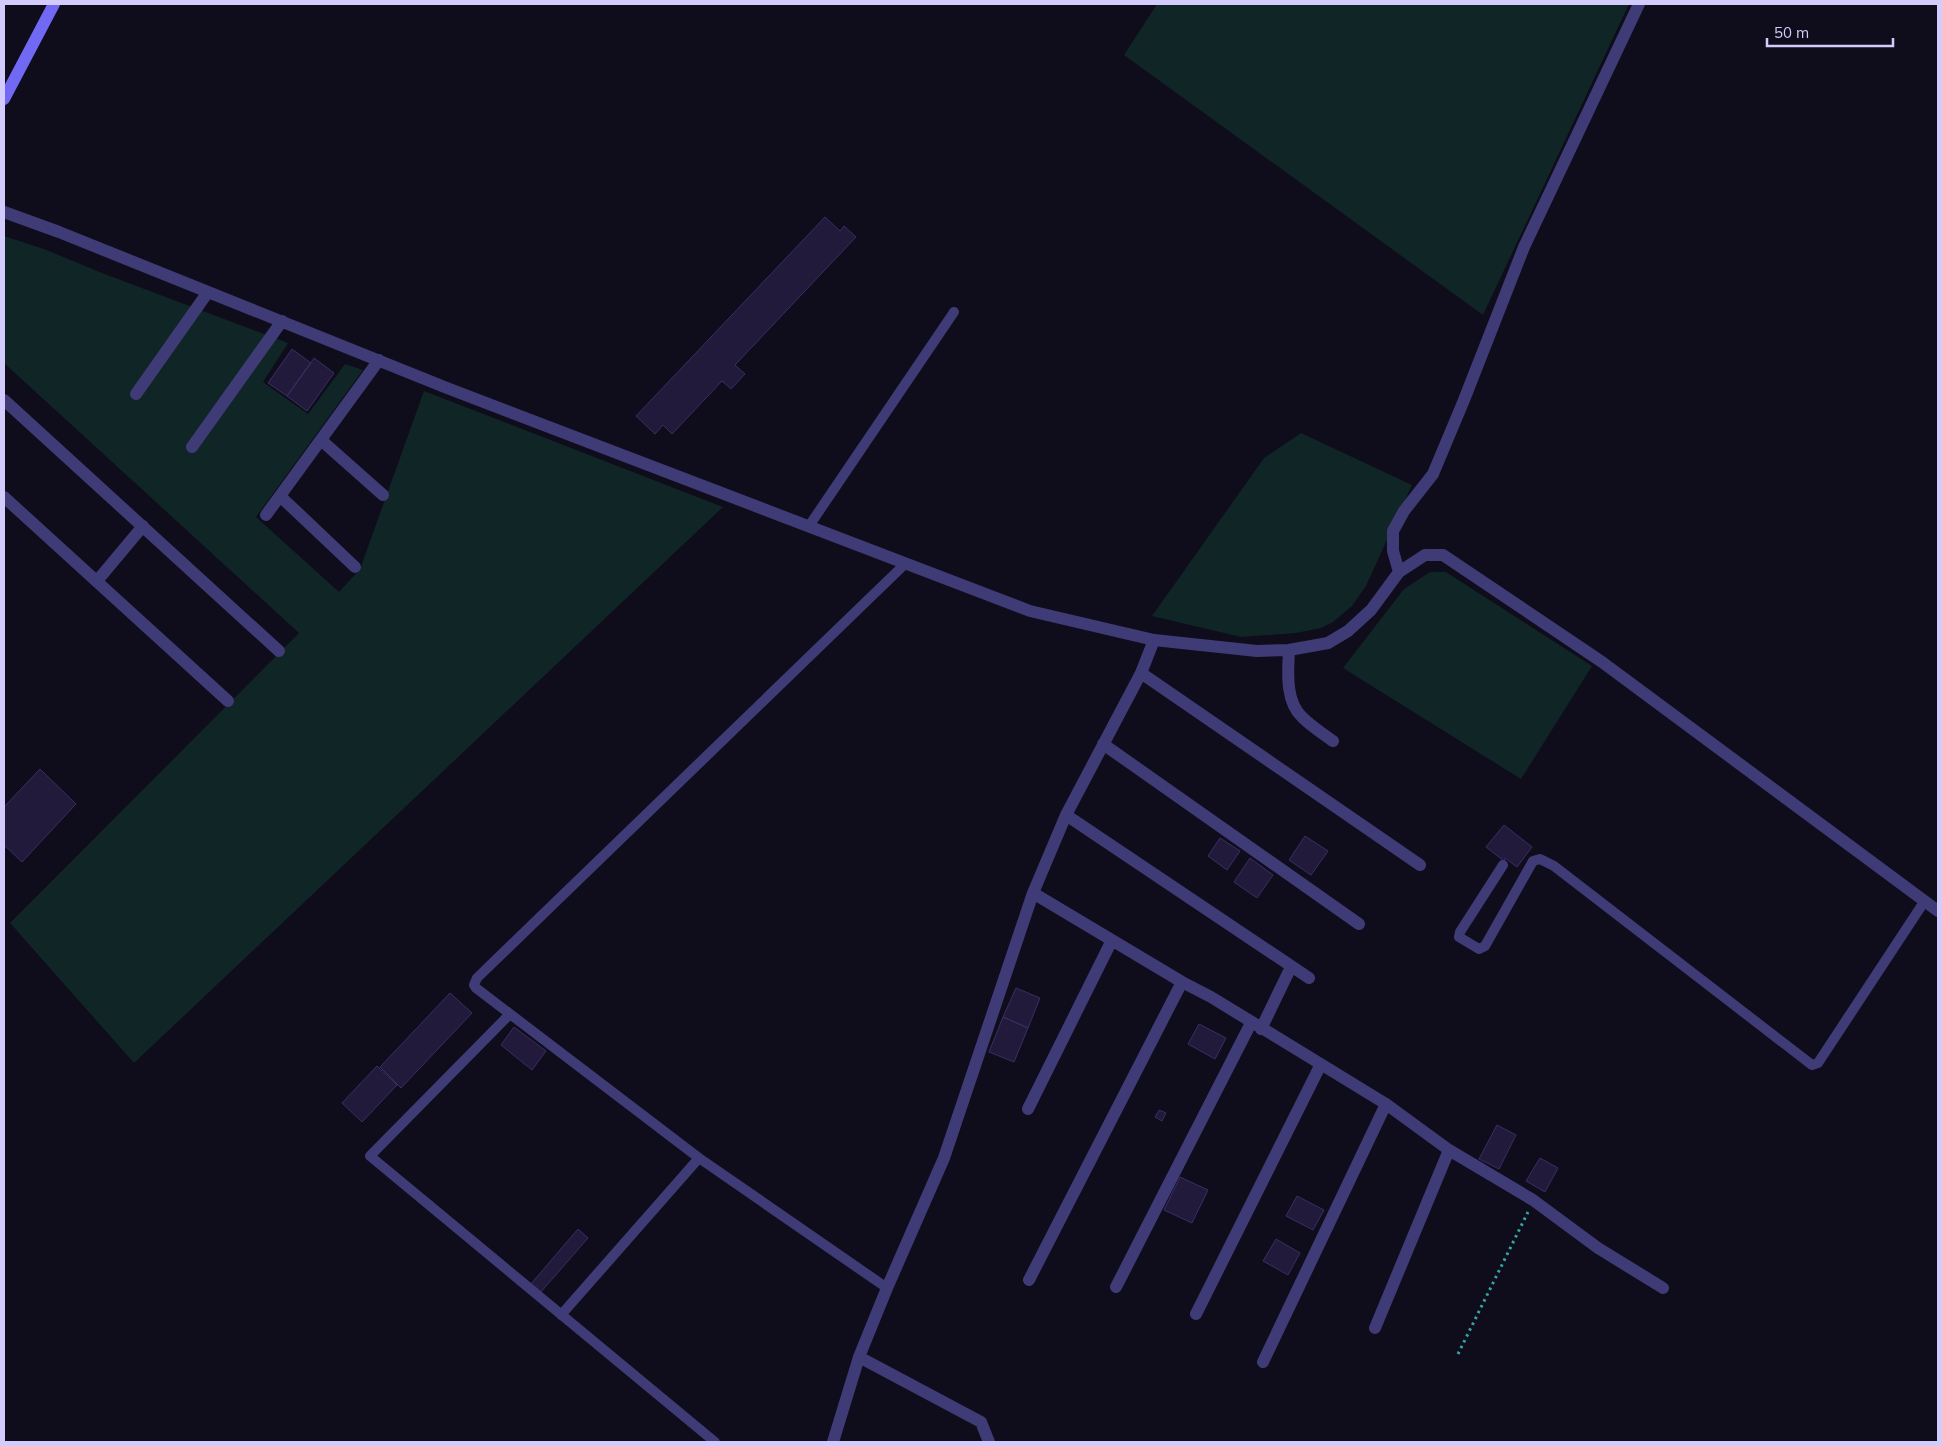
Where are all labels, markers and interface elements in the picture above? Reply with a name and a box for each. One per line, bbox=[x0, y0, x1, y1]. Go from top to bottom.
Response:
scale bar bbox=[1767, 15, 1893, 47]
text: 50 m bbox=[1774, 23, 1809, 42]

